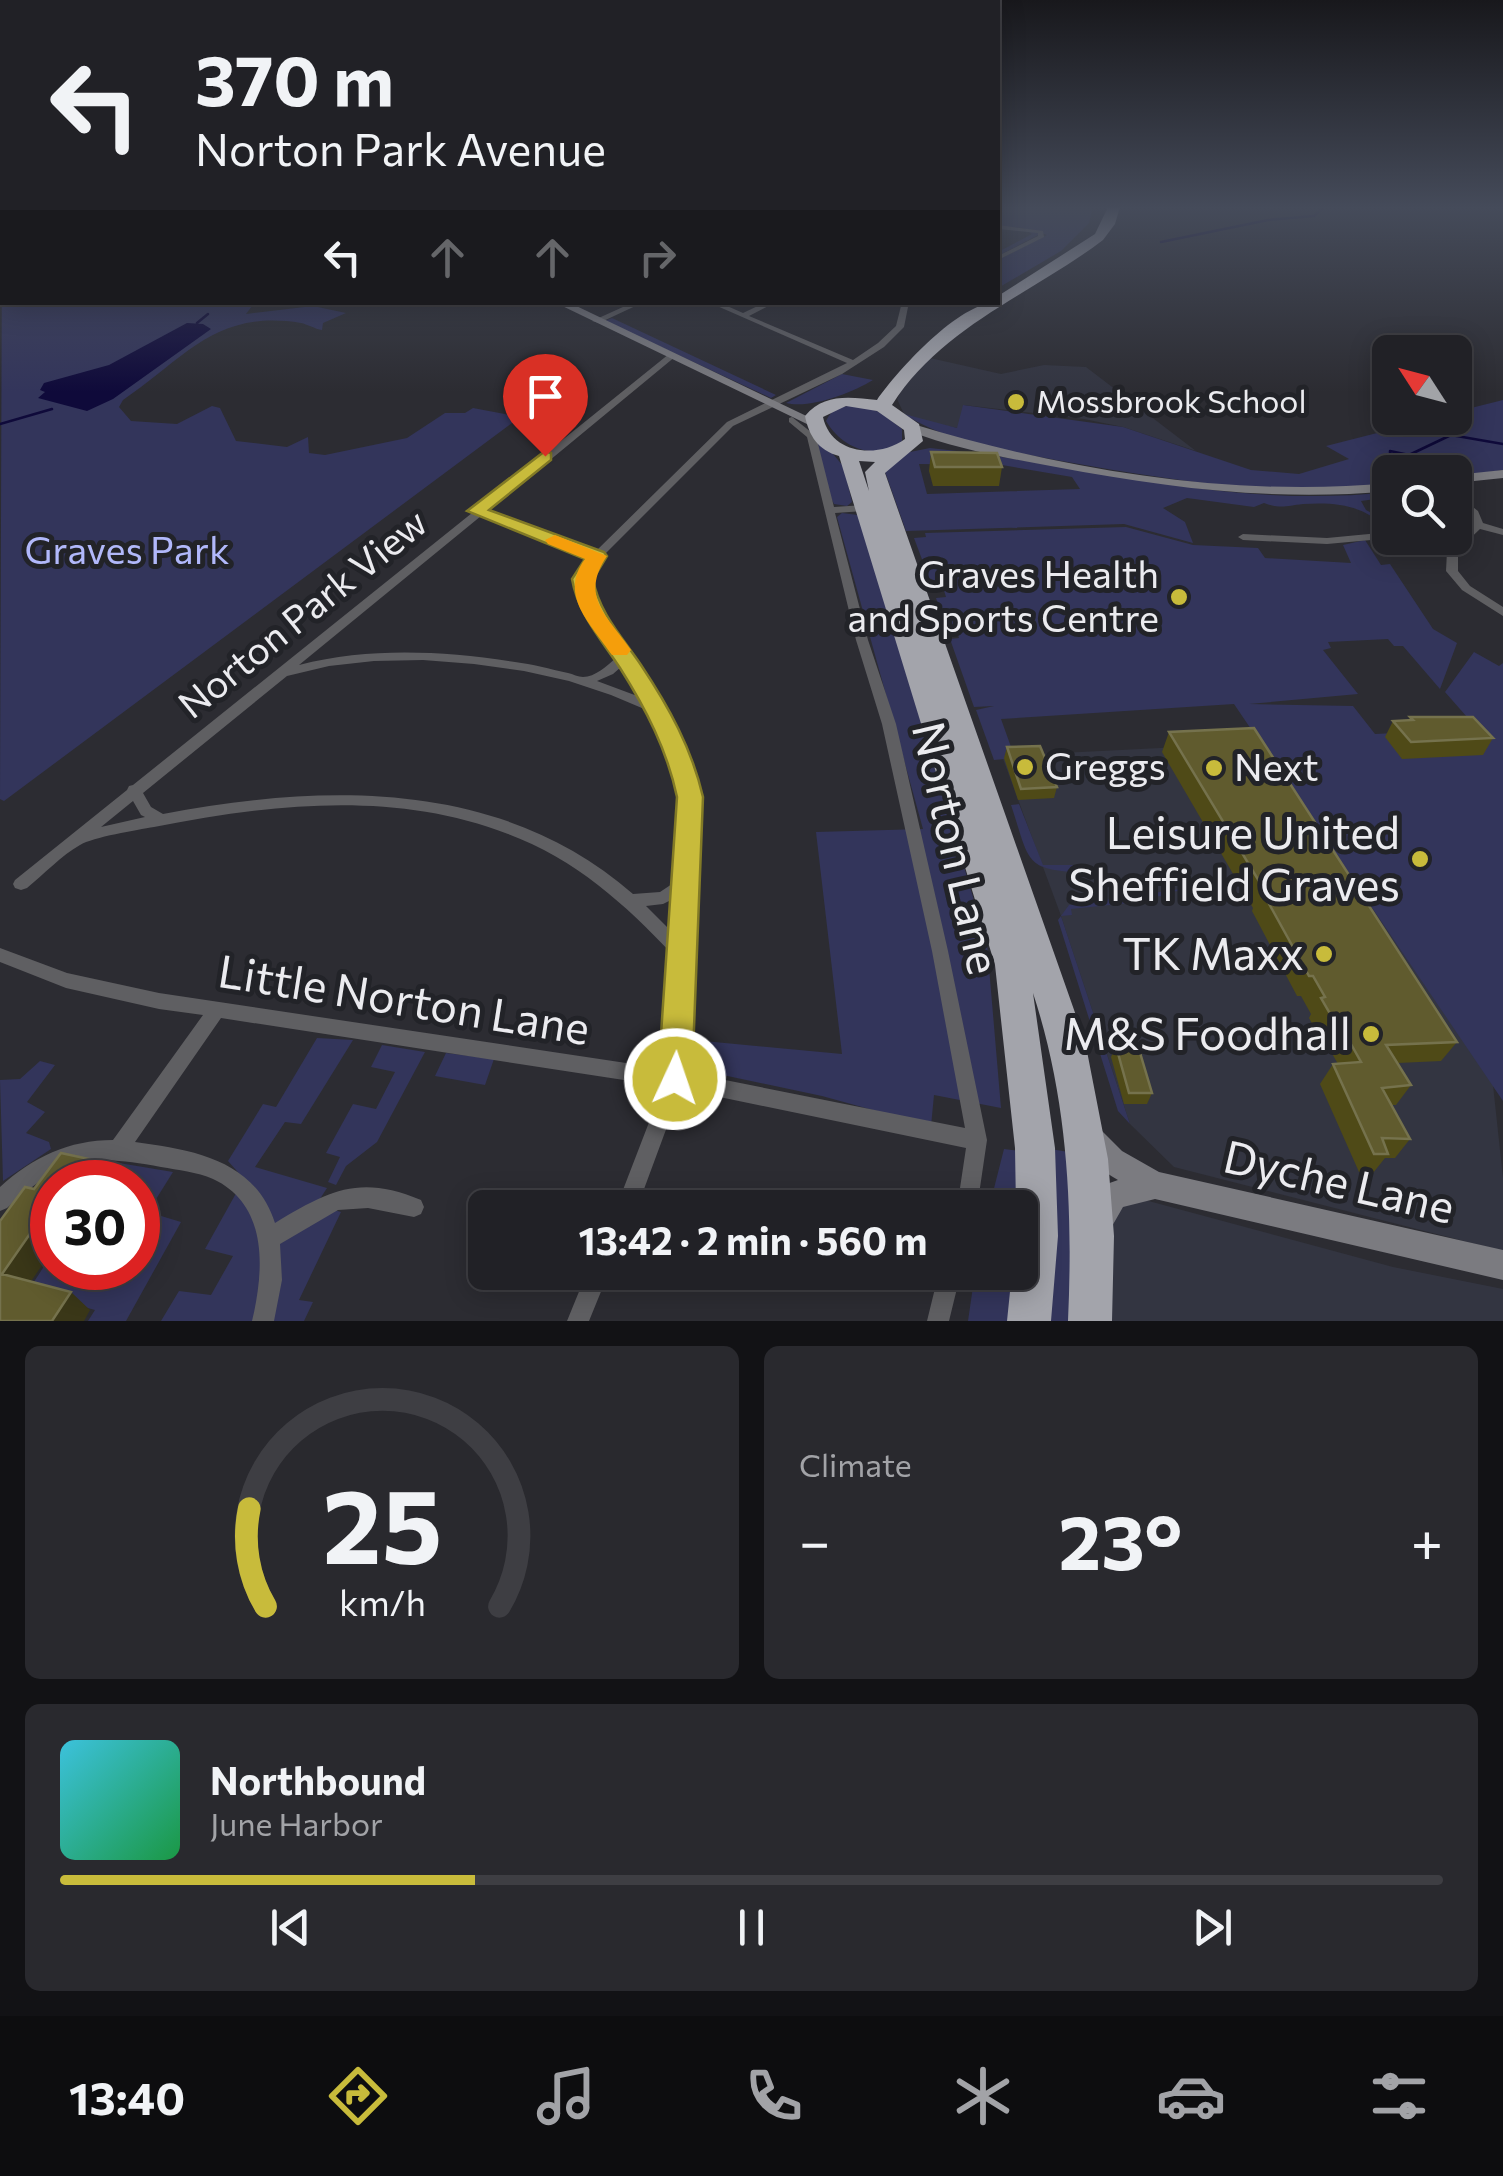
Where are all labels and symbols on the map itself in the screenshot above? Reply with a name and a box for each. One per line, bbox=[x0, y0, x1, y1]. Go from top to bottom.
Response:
north arrow bbox=[1372, 335, 1472, 435]
pin bbox=[503, 354, 588, 457]
place label: Mossbrook School bbox=[1036, 380, 1307, 420]
marker: Mossbrook School bbox=[1005, 391, 1027, 413]
street label: Norton Park View bbox=[168, 497, 435, 727]
park label: Graves Park bbox=[24, 525, 230, 572]
place label: Graves Health and Sports Centre bbox=[847, 549, 1159, 640]
marker: Graves Health and Sports Centre bbox=[1168, 586, 1190, 608]
street label: Norton Lane bbox=[903, 716, 1014, 979]
place label: Greggs bbox=[1045, 741, 1166, 788]
place label: Next bbox=[1234, 742, 1319, 789]
marker: Greggs bbox=[1014, 756, 1036, 778]
marker: Next bbox=[1203, 757, 1225, 779]
place label: Leisure United Sheffield Graves bbox=[1069, 803, 1400, 910]
marker: Leisure United Sheffield Graves bbox=[1409, 848, 1431, 870]
place label: TK Maxx bbox=[1122, 924, 1304, 979]
street label: Little Norton Lane bbox=[215, 941, 594, 1054]
marker: TK Maxx bbox=[1313, 943, 1335, 965]
place label: M&S Foodhall bbox=[1064, 1004, 1351, 1059]
marker: M&S Foodhall bbox=[1360, 1023, 1382, 1045]
position arrow bbox=[623, 1027, 727, 1131]
street label: Dyche Lane bbox=[1219, 1126, 1460, 1233]
speed limit sign: 30 bbox=[30, 1160, 160, 1290]

